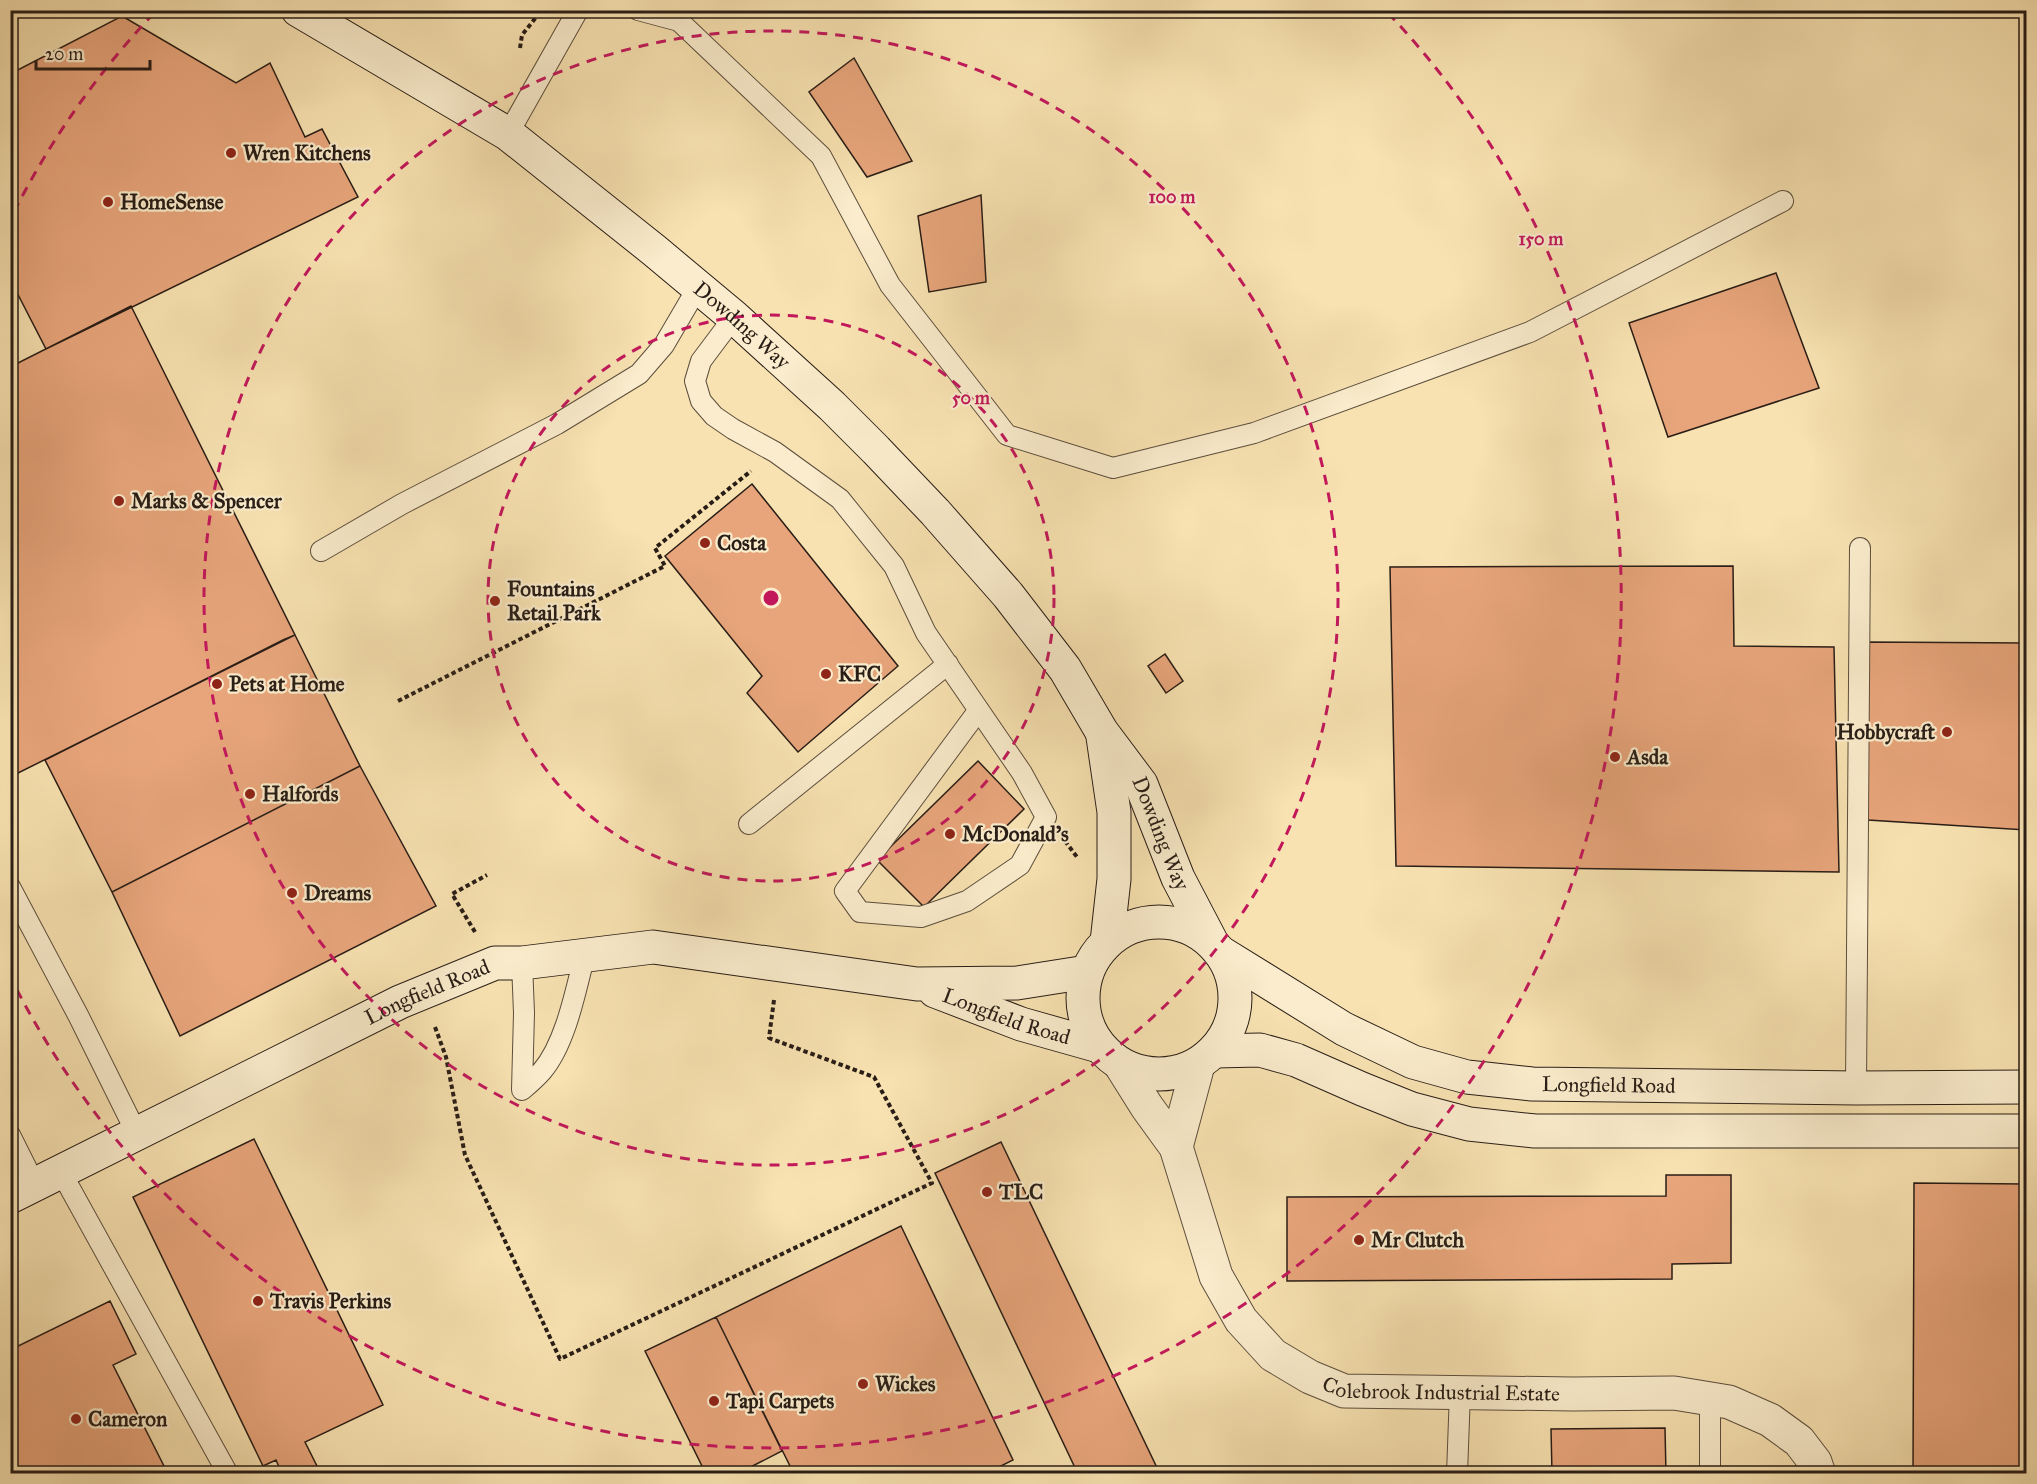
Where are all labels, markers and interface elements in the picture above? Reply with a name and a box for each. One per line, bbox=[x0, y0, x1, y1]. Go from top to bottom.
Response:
scale bar bbox=[36, 33, 150, 71]
text: 20 m bbox=[45, 43, 83, 65]
place label: Wren Kitchens bbox=[243, 140, 371, 166]
marker: Wren Kitchens bbox=[224, 146, 238, 160]
text: 100 m bbox=[1149, 186, 1196, 208]
place label: HomeSense bbox=[120, 189, 224, 215]
marker: HomeSense bbox=[101, 195, 115, 209]
text: 150 m bbox=[1519, 228, 1564, 250]
street label: Dowding Way bbox=[688, 276, 796, 375]
text: 50 m bbox=[952, 387, 991, 409]
place label: Marks & Spencer bbox=[131, 488, 283, 514]
marker: Marks & Spencer bbox=[112, 494, 126, 508]
place label: Costa bbox=[717, 530, 767, 556]
marker: Costa bbox=[698, 536, 712, 550]
place label: Fountains Retail Park bbox=[507, 576, 602, 626]
centre of rings bbox=[761, 588, 781, 608]
marker: Fountains Retail Park bbox=[488, 594, 502, 608]
place label: KFC bbox=[838, 661, 881, 687]
marker: KFC bbox=[819, 667, 833, 681]
place label: Pets at Home bbox=[229, 671, 345, 697]
marker: Pets at Home bbox=[210, 677, 224, 691]
place label: Hobbycraft bbox=[1836, 719, 1936, 745]
marker: Hobbycraft bbox=[1940, 725, 1954, 739]
place label: Asda bbox=[1625, 744, 1669, 770]
marker: Asda bbox=[1608, 750, 1622, 764]
street label: Dowding Way bbox=[1126, 773, 1196, 896]
place label: Halfords bbox=[262, 781, 339, 807]
marker: Halfords bbox=[243, 787, 257, 801]
place label: McDonald's bbox=[962, 821, 1069, 847]
marker: McDonald's bbox=[943, 827, 957, 841]
place label: Dreams bbox=[304, 880, 372, 906]
marker: Dreams bbox=[285, 886, 299, 900]
street label: Longfield Road bbox=[360, 953, 494, 1031]
street label: Longfield Road bbox=[939, 982, 1074, 1050]
street label: Longfield Road bbox=[1542, 1071, 1676, 1099]
place label: TLC bbox=[998, 1179, 1043, 1205]
marker: TLC bbox=[980, 1185, 994, 1199]
place label: Mr Clutch bbox=[1371, 1227, 1464, 1253]
marker: Mr Clutch bbox=[1352, 1233, 1366, 1247]
place label: Travis Perkins bbox=[269, 1288, 391, 1314]
marker: Travis Perkins bbox=[251, 1294, 265, 1308]
place label: Wickes bbox=[875, 1371, 936, 1397]
street label: Colebrook Industrial Estate bbox=[1319, 1371, 1560, 1407]
marker: Wickes bbox=[856, 1377, 870, 1391]
place label: Tapi Carpets bbox=[725, 1388, 835, 1414]
marker: Tapi Carpets bbox=[707, 1394, 721, 1408]
place label: Cameron bbox=[88, 1406, 168, 1432]
marker: Cameron bbox=[69, 1412, 83, 1426]

